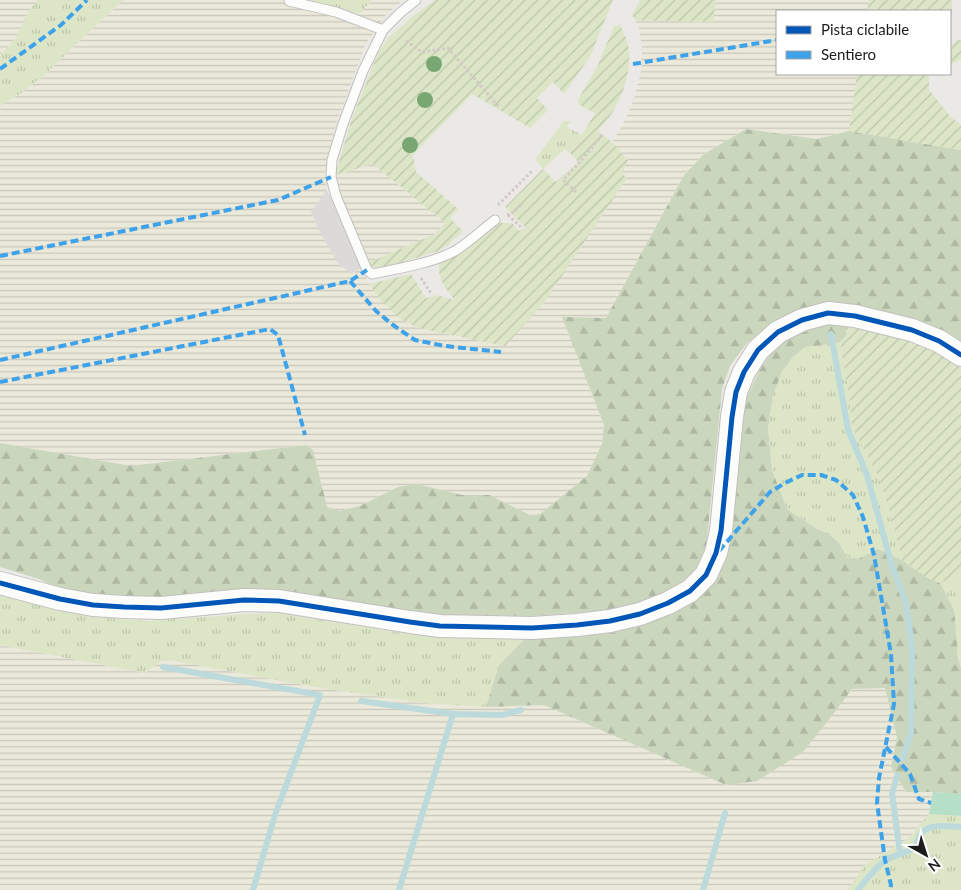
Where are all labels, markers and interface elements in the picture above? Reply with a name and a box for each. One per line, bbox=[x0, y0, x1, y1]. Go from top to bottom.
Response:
legend bbox=[776, 10, 951, 75]
text: Pista ciclabile bbox=[821, 20, 909, 38]
text: Sentiero bbox=[821, 45, 876, 63]
north arrow bbox=[901, 830, 951, 880]
text: N bbox=[925, 855, 944, 875]

